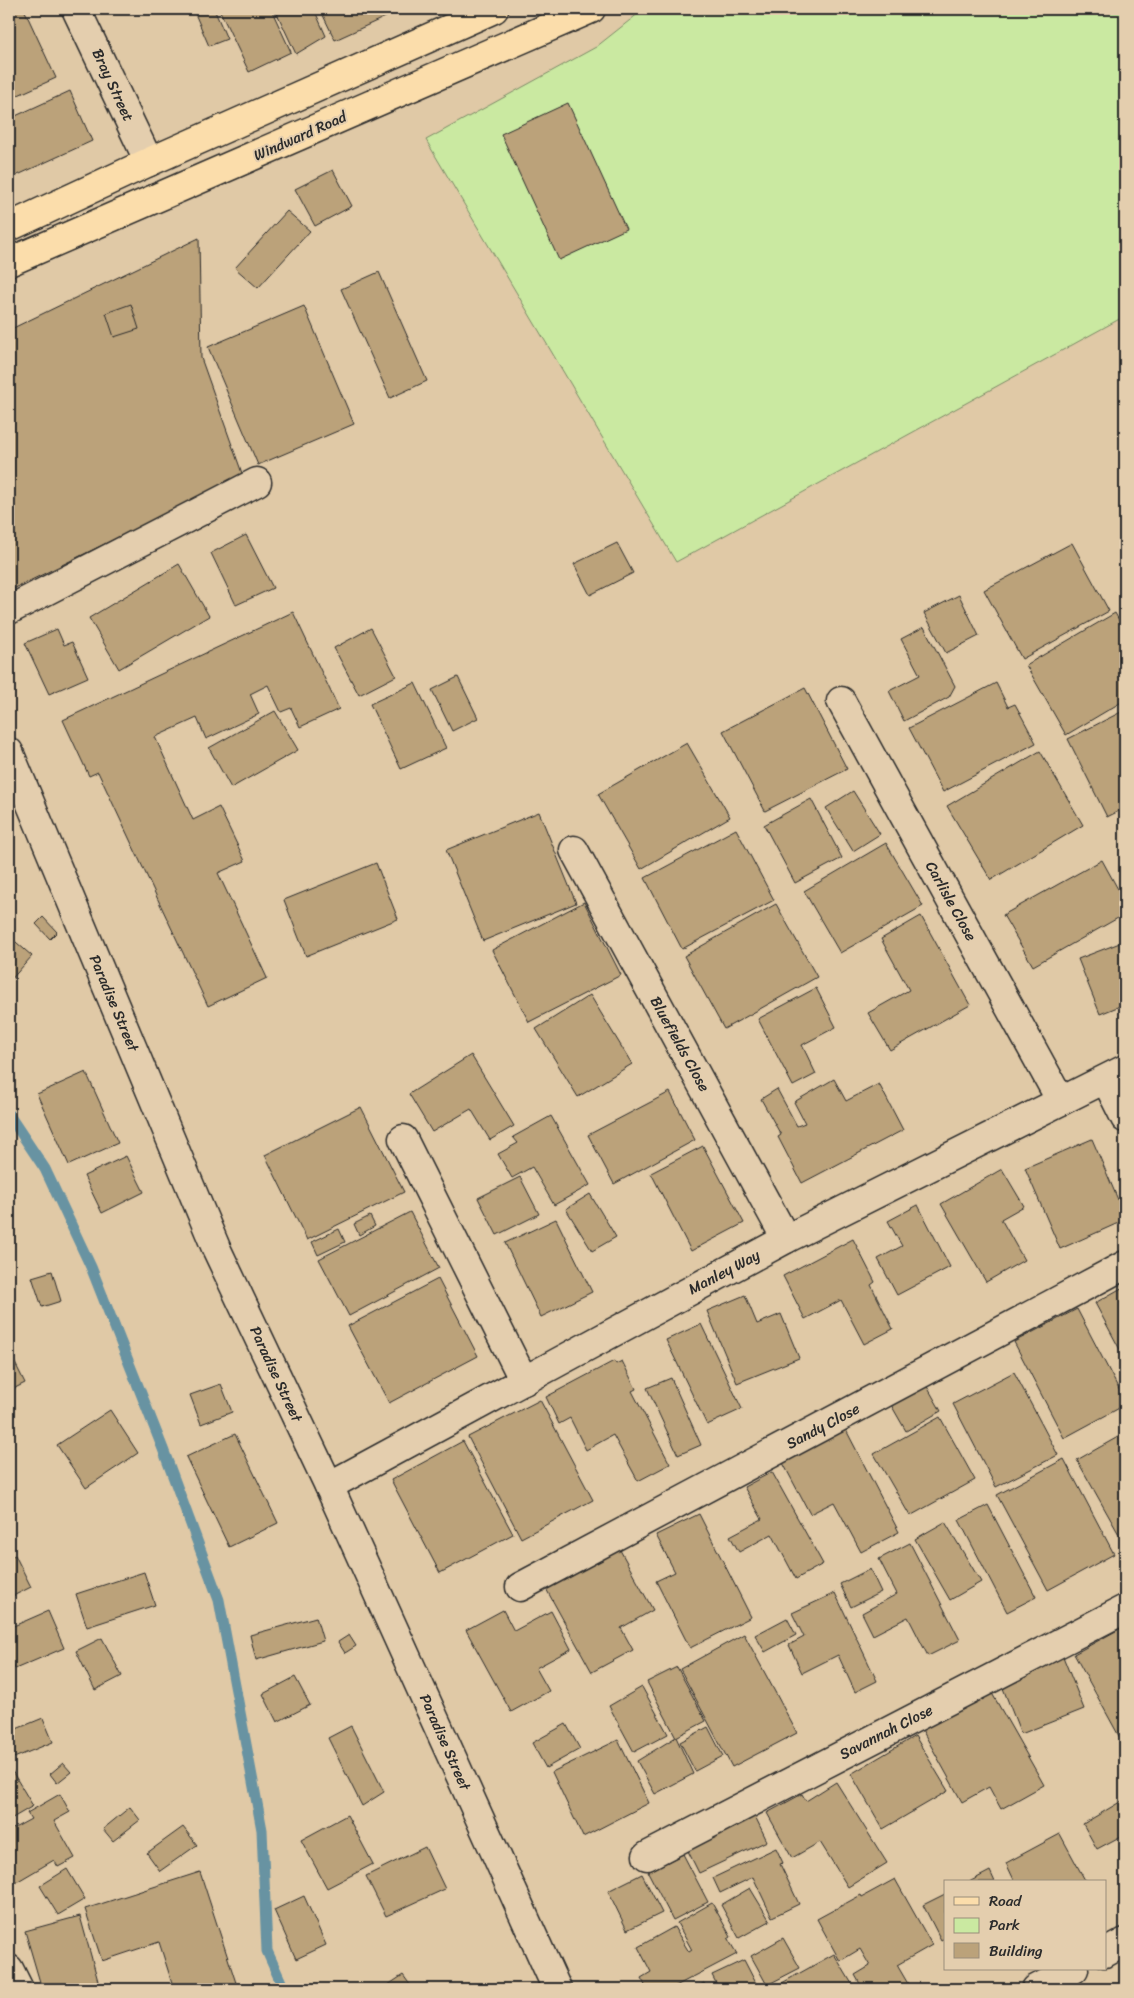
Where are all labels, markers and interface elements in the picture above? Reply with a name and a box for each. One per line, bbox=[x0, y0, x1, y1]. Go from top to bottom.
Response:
street label: Bray Street bbox=[85, 44, 141, 126]
street label: Windward Road bbox=[249, 103, 352, 168]
street label: Carlisle Close bbox=[918, 856, 984, 946]
street label: Paradise Street bbox=[82, 950, 147, 1056]
street label: Bluefields Close bbox=[643, 991, 717, 1097]
street label: Manley Way bbox=[683, 1242, 765, 1302]
street label: Paradise Street bbox=[242, 1322, 310, 1427]
street label: Sandy Close bbox=[781, 1396, 865, 1456]
street label: Paradise Street bbox=[412, 1690, 478, 1795]
street label: Savannah Close bbox=[835, 1697, 938, 1767]
legend bbox=[944, 1880, 1106, 1970]
text: Road bbox=[989, 1888, 1022, 1914]
text: Park bbox=[989, 1912, 1020, 1938]
text: Building bbox=[989, 1938, 1043, 1964]

